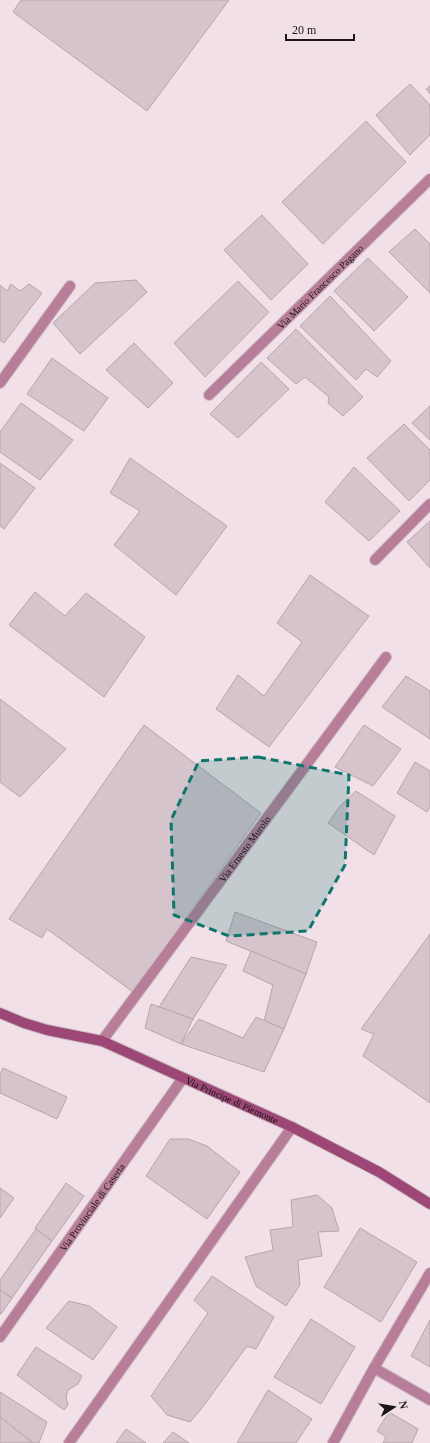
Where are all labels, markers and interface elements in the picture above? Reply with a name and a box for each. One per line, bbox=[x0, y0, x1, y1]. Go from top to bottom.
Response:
scale bar bbox=[286, 16, 354, 42]
text: 20 m bbox=[292, 23, 317, 37]
street label: Via Mario Francesco Pagano bbox=[275, 242, 365, 331]
street label: Via Ernesto Murolo bbox=[216, 814, 272, 884]
street label: Via Principe di Piemonte bbox=[184, 1074, 281, 1126]
street label: Via Provinciale di Caserta bbox=[57, 1161, 127, 1253]
north arrow bbox=[374, 1387, 414, 1427]
text: N bbox=[397, 1400, 410, 1410]

